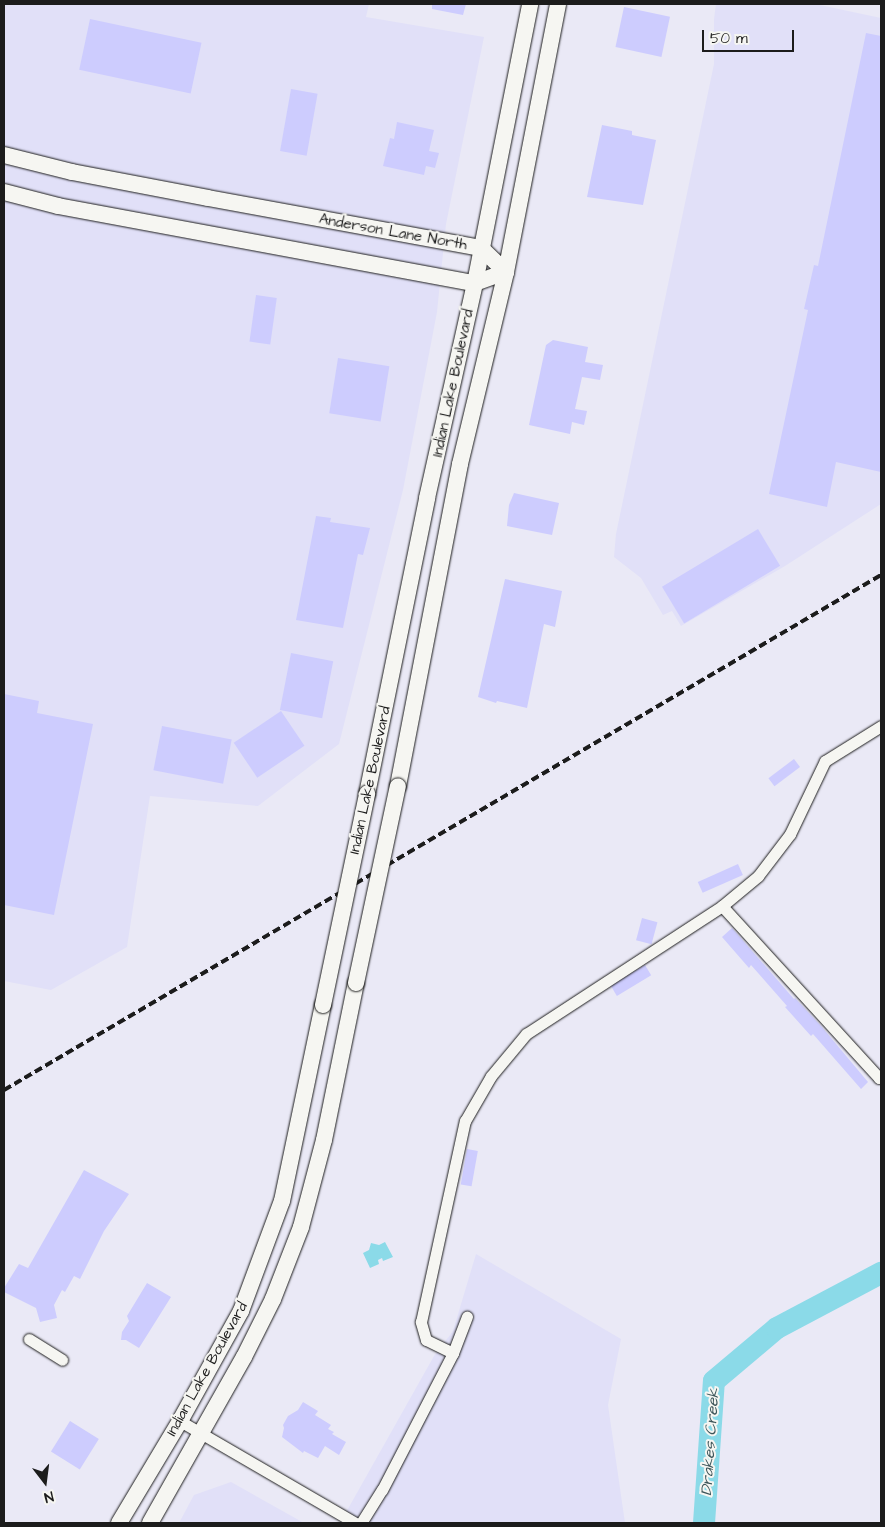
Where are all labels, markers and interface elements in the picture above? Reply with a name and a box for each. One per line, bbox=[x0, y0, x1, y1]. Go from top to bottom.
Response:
scale bar bbox=[705, 20, 798, 52]
text: 50 m bbox=[710, 28, 748, 49]
street label: Anderson Lane North bbox=[318, 210, 468, 254]
street label: Indian Lake Boulevard bbox=[429, 307, 477, 459]
street label: Indian Lake Boulevard bbox=[346, 704, 394, 856]
street label: Indian Lake Boulevard bbox=[163, 1299, 251, 1439]
water label: Drakes Creek bbox=[697, 1388, 723, 1496]
north arrow bbox=[20, 1457, 70, 1507]
text: N bbox=[42, 1486, 56, 1507]

